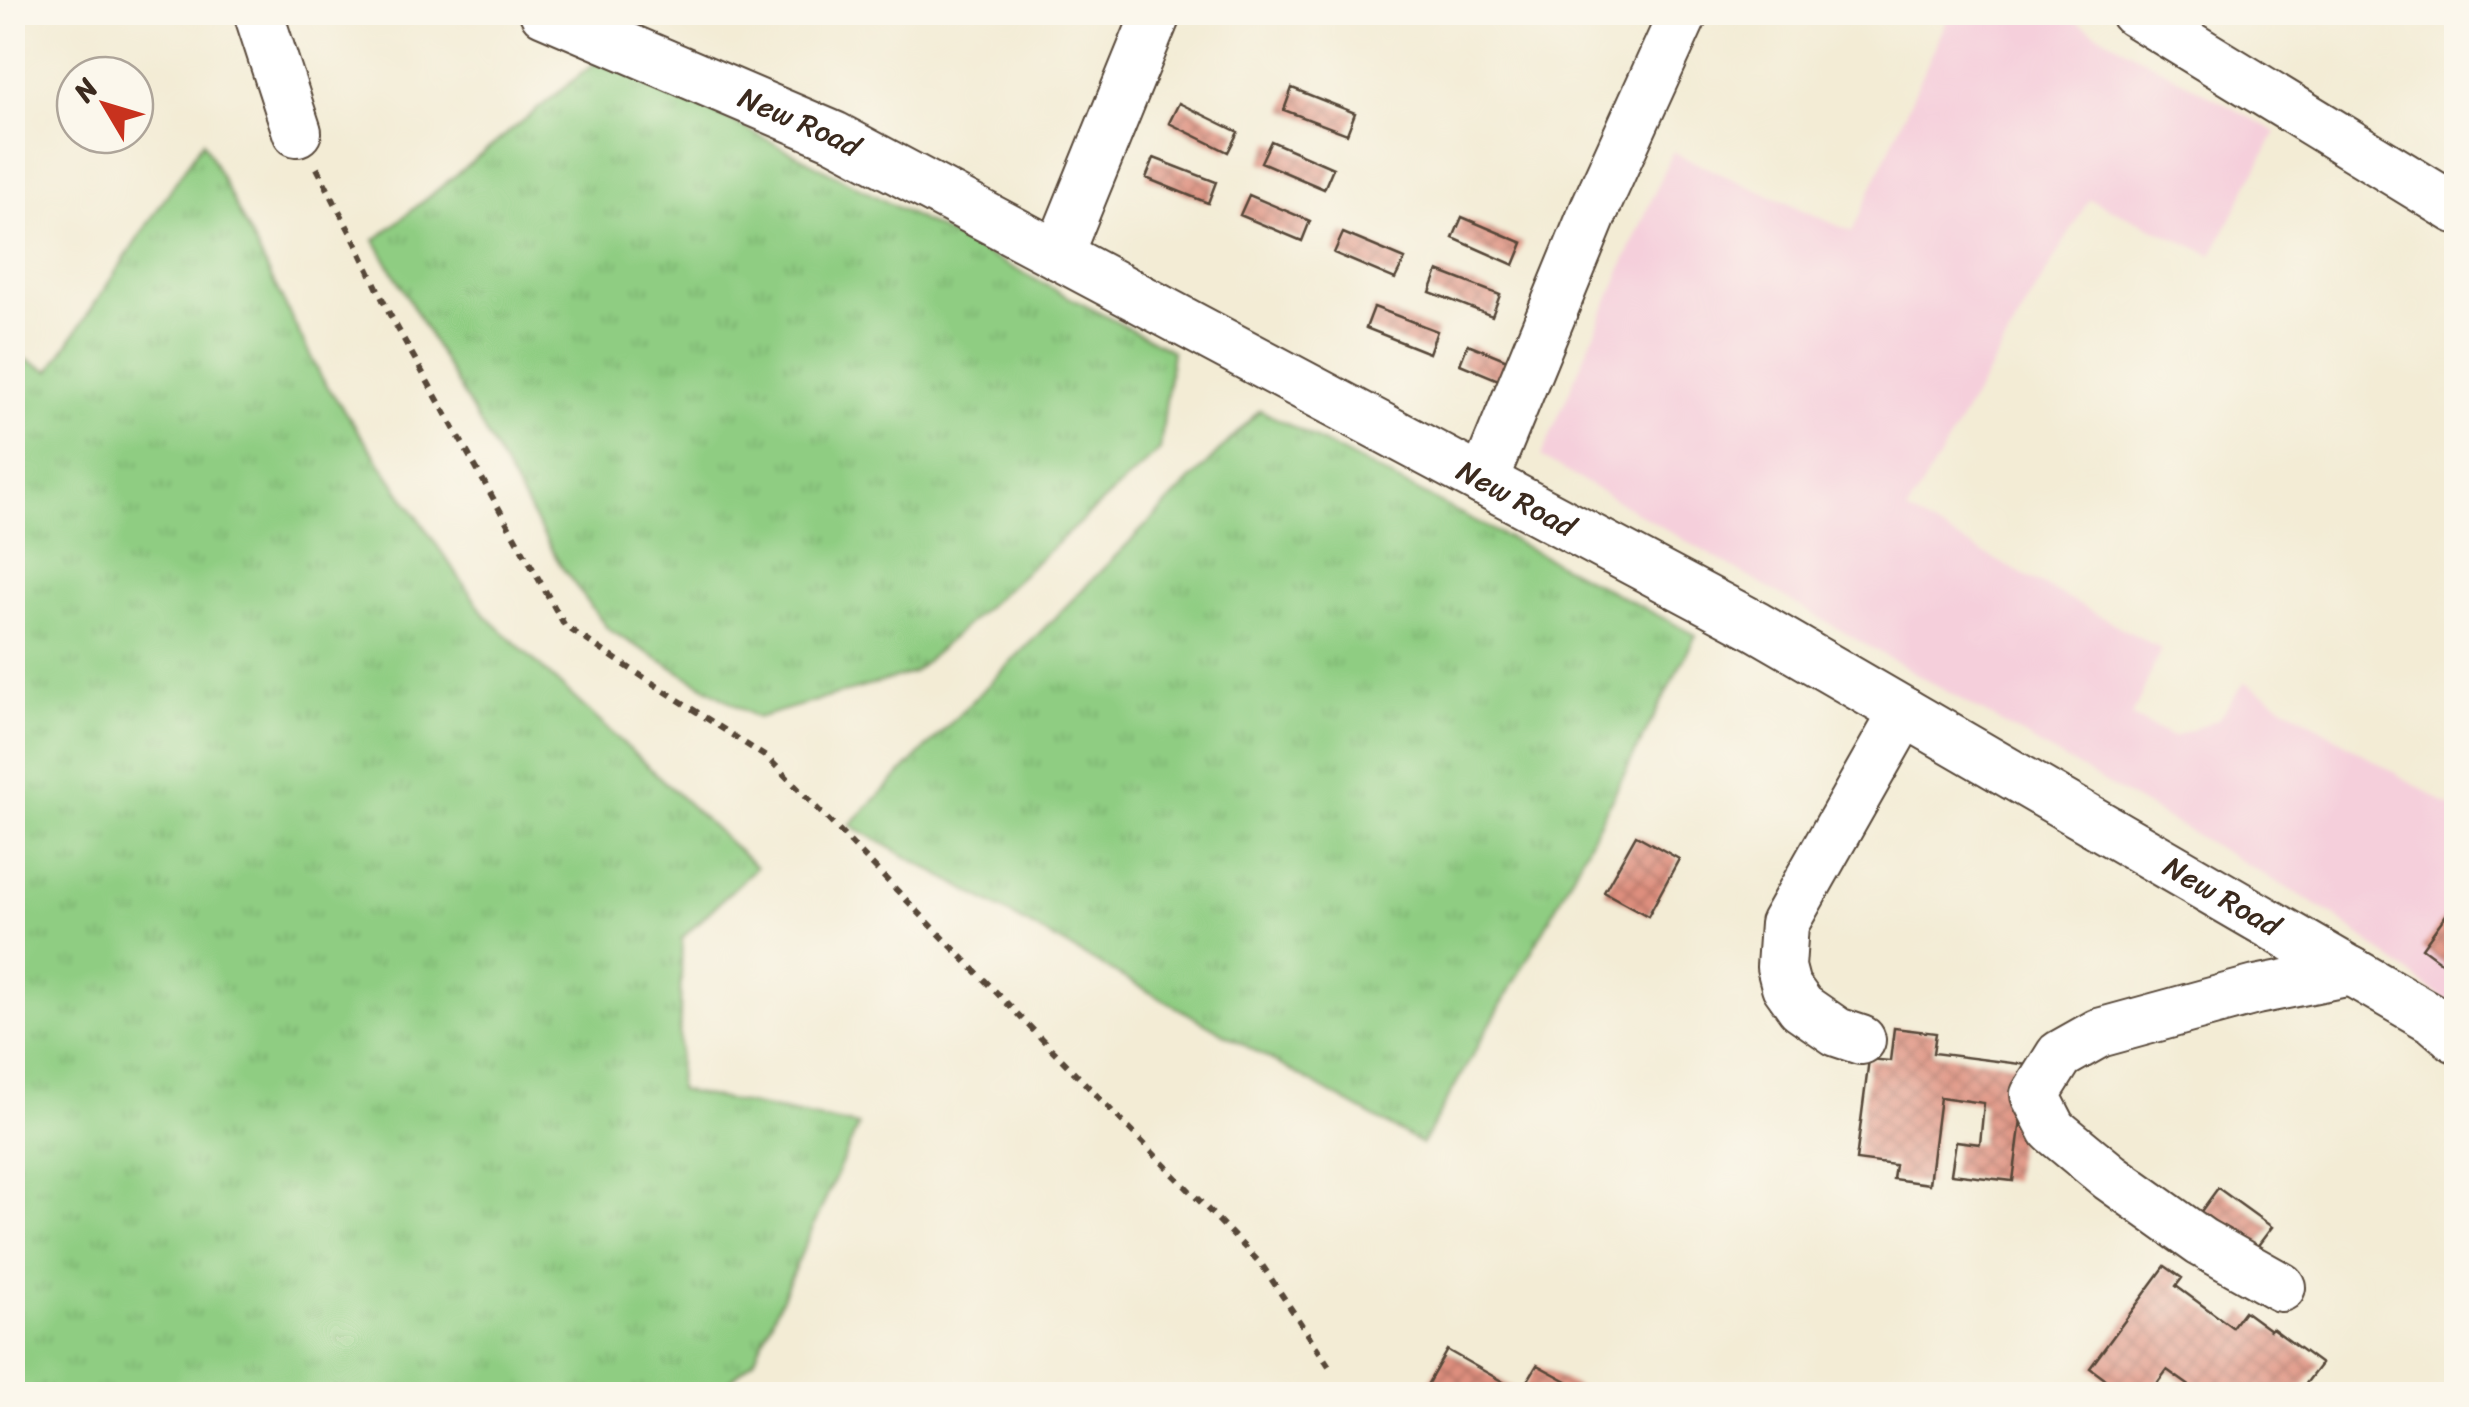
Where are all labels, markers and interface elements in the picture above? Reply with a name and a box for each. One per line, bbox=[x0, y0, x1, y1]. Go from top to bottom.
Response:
north arrow bbox=[55, 55, 155, 155]
text: N bbox=[60, 67, 111, 113]
street label: New Road bbox=[730, 71, 873, 174]
street label: New Road bbox=[1447, 444, 1588, 554]
street label: New Road bbox=[2152, 841, 2293, 953]

